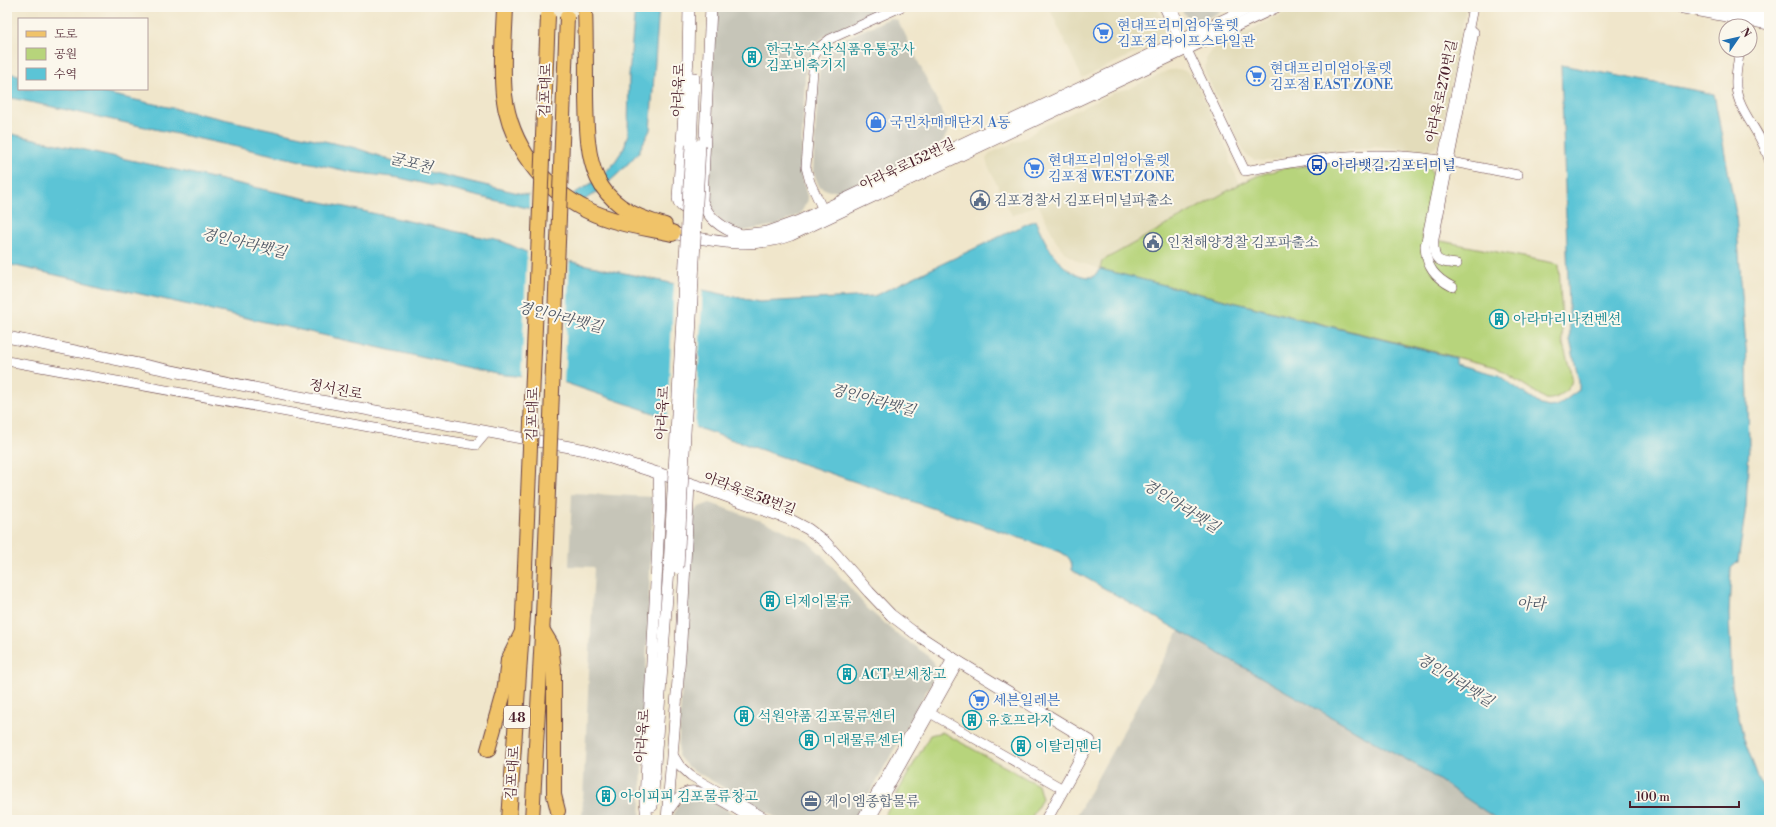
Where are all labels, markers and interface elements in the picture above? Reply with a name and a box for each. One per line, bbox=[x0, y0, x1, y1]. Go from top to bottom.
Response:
place label: 현대프리미엄아울렛 김포점 라이프스타일관 bbox=[1117, 17, 1256, 51]
legend bbox=[18, 18, 148, 90]
north arrow bbox=[1718, 18, 1758, 58]
supermarket icon: 현대프리미엄아울렛 김포점 라이프스타일관 bbox=[1092, 22, 1114, 44]
text: N bbox=[1737, 25, 1754, 41]
text: 도로 bbox=[54, 27, 78, 42]
street label: 아라육로270번길 bbox=[1422, 38, 1462, 144]
place label: 한국농수산식품유통공사 김포비축기지 bbox=[766, 41, 915, 75]
building icon: 한국농수산식품유통공사 김포비축기지 bbox=[741, 46, 763, 68]
text: 공원 bbox=[54, 47, 77, 62]
place label: 현대프리미엄아울렛 김포점 EAST ZONE bbox=[1270, 60, 1393, 94]
street label: 김포대로 bbox=[536, 62, 556, 117]
street label: 아라육로 bbox=[669, 62, 689, 117]
supermarket icon: 현대프리미엄아울렛 김포점 EAST ZONE bbox=[1245, 65, 1267, 87]
text: 수역 bbox=[54, 67, 77, 82]
shop icon: 국민차매매단지 A동 bbox=[865, 111, 887, 133]
place label: 국민차매매단지 A동 bbox=[890, 114, 1011, 132]
street label: 아라육로152번길 bbox=[857, 135, 958, 195]
water label: 굴포천 bbox=[387, 149, 436, 178]
place label: 현대프리미엄아울렛 김포점 WEST ZONE bbox=[1048, 152, 1175, 186]
bus stop icon: 아라뱃길.김포터미널 bbox=[1306, 154, 1328, 176]
supermarket icon: 현대프리미엄아울렛 김포점 WEST ZONE bbox=[1023, 157, 1045, 179]
place label: 아라뱃길.김포터미널 bbox=[1331, 157, 1456, 175]
public building icon: 김포경찰서 김포터미널파출소 bbox=[969, 189, 991, 211]
place label: 김포경찰서 김포터미널파출소 bbox=[994, 192, 1173, 210]
water label: 경인아라뱃길 bbox=[199, 224, 290, 263]
public building icon: 인천해양경찰 김포파출소 bbox=[1142, 231, 1164, 253]
place label: 인천해양경찰 김포파출소 bbox=[1167, 234, 1319, 252]
water label: 경인아라뱃길 bbox=[515, 298, 606, 338]
building icon: 아라마리나컨벤션 bbox=[1488, 308, 1510, 330]
place label: 아라마리나컨벤션 bbox=[1513, 311, 1621, 329]
street label: 정서진로 bbox=[308, 376, 365, 404]
water label: 경인아라뱃길 bbox=[828, 380, 919, 421]
street label: 아라육로 bbox=[653, 385, 673, 441]
street label: 김포대로 bbox=[523, 386, 543, 441]
street label: 아라육로58번길 bbox=[701, 468, 798, 520]
water label: 경인아라뱃길 bbox=[1139, 475, 1224, 538]
building icon: 티제이물류 bbox=[759, 590, 781, 612]
place label: 티제이물류 bbox=[784, 593, 852, 611]
water label: 아라 bbox=[1517, 595, 1548, 614]
water label: 경인아라뱃길 bbox=[1413, 649, 1498, 712]
building icon: ACT 보세창고 bbox=[836, 663, 858, 685]
place label: ACT 보세창고 bbox=[860, 666, 947, 684]
supermarket icon: 세븐일레븐 bbox=[968, 689, 990, 711]
place label: 세븐일레븐 bbox=[993, 692, 1061, 710]
building icon: 석원약품 김포물류센터 bbox=[733, 705, 755, 727]
road number: 48 bbox=[504, 706, 530, 728]
street label: 아라육로 bbox=[632, 708, 654, 764]
place label: 석원약품 김포물류센터 bbox=[758, 708, 896, 726]
building icon: 유호프라자 bbox=[961, 709, 983, 731]
place label: 유호프라자 bbox=[986, 712, 1054, 730]
building icon: 미래물류센터 bbox=[798, 729, 820, 751]
place label: 미래물류센터 bbox=[823, 732, 904, 750]
building icon: 이탈리멘티 bbox=[1010, 735, 1032, 757]
place label: 이탈리멘티 bbox=[1035, 738, 1103, 756]
street label: 김포대로 bbox=[502, 745, 524, 801]
scale bar bbox=[1630, 783, 1739, 809]
building icon: 아이피피 김포물류창고 bbox=[595, 785, 617, 807]
place label: 아이피피 김포물류창고 bbox=[620, 788, 759, 806]
office icon: 케이엠종합물류 bbox=[800, 790, 822, 812]
text: 100 m bbox=[1636, 790, 1670, 805]
place label: 케이엠종합물류 bbox=[825, 793, 920, 811]

